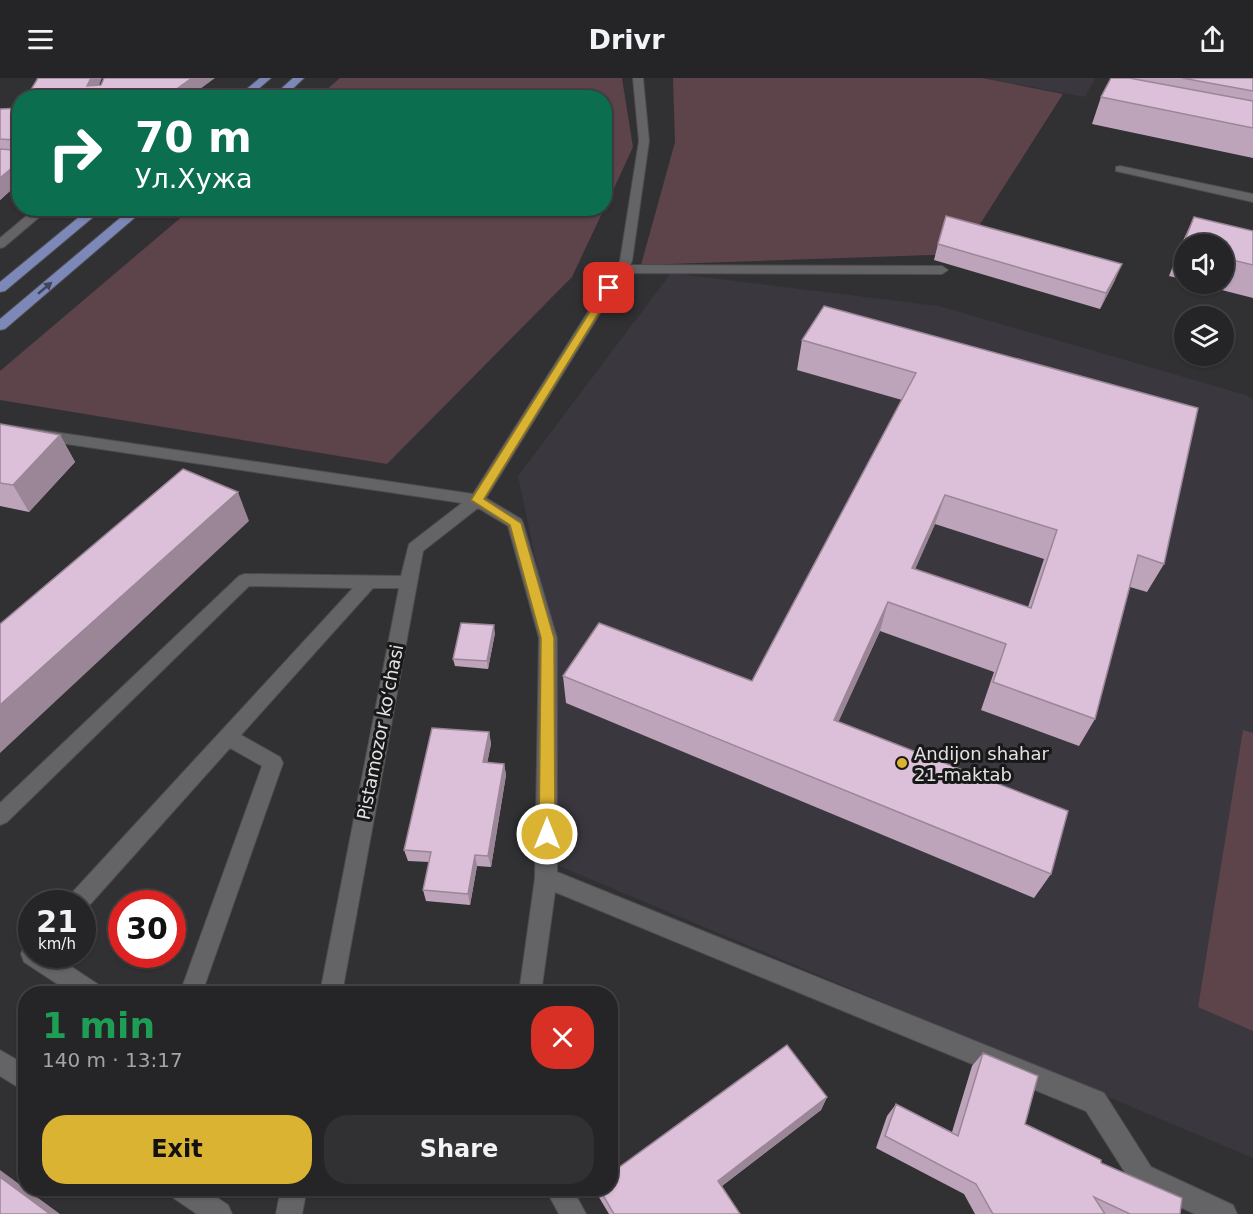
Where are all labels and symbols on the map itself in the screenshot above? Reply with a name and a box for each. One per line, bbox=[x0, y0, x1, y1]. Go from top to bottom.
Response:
pin bbox=[583, 262, 634, 313]
one-way arrow bbox=[37, 282, 52, 295]
street label: Pistamozor koʻchasi bbox=[353, 642, 407, 822]
place label: Andijon shahar 21-maktab bbox=[914, 743, 1050, 785]
marker: Andijon shahar 21-maktab bbox=[895, 756, 909, 770]
position arrow bbox=[515, 802, 579, 866]
speed limit sign: 30 bbox=[108, 890, 186, 968]

